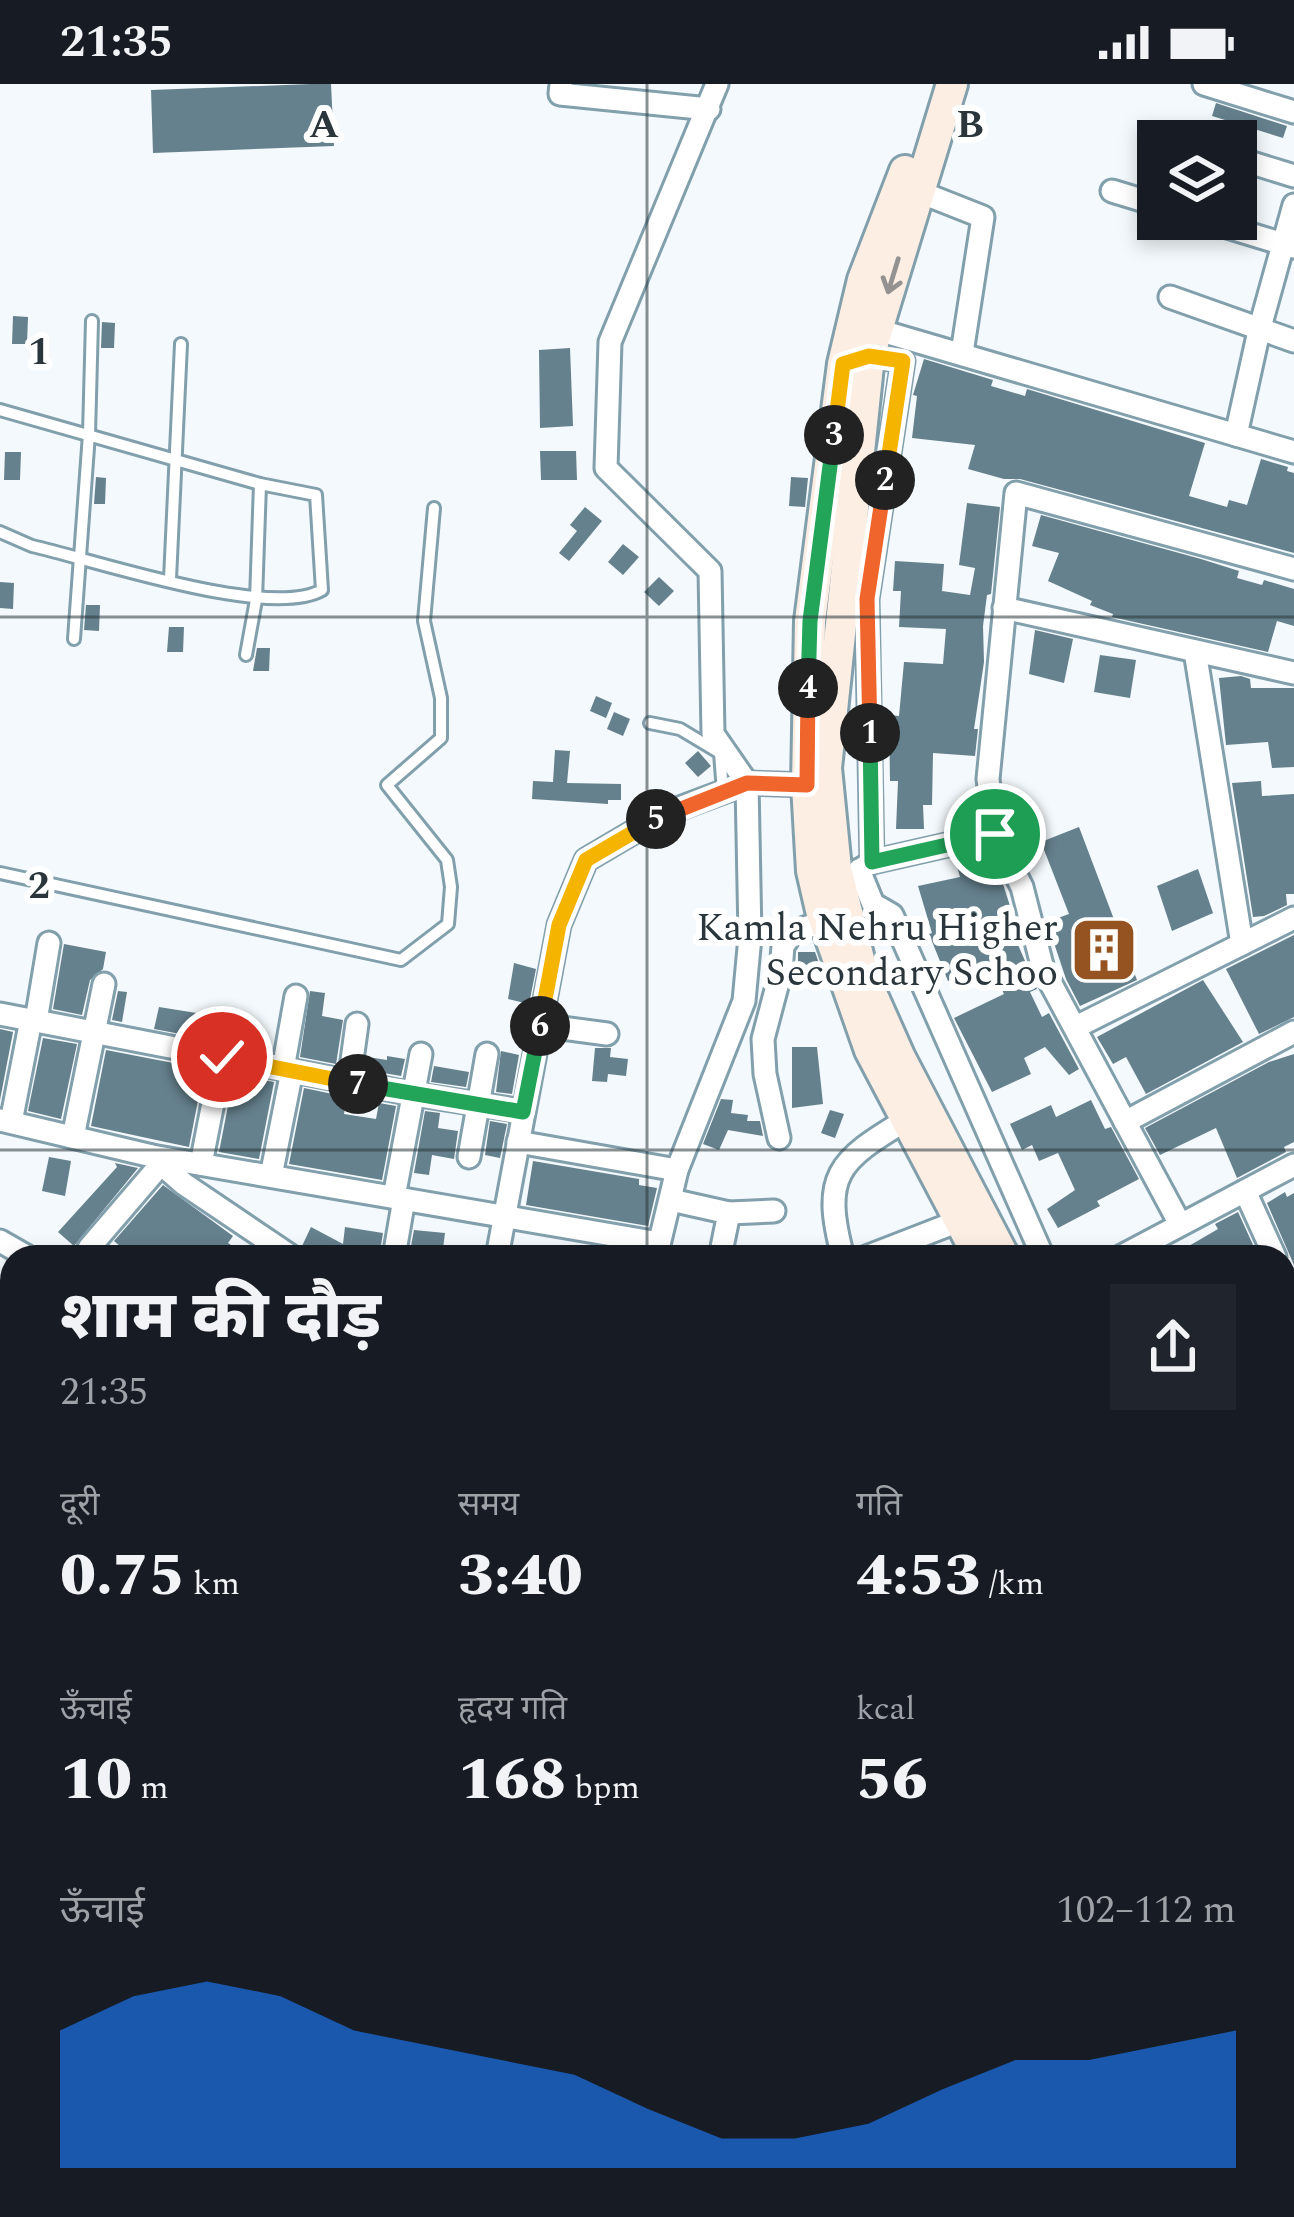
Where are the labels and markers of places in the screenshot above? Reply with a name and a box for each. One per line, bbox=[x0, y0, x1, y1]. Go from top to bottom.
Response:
pin: 3 bbox=[804, 405, 864, 465]
pin: 2 bbox=[855, 450, 915, 510]
pin: 4 bbox=[778, 658, 838, 718]
pin: 1 bbox=[840, 703, 900, 763]
pin bbox=[944, 783, 1046, 885]
pin: 5 bbox=[626, 789, 686, 849]
place label: Kamla Nehru Higher Secondary Schoo bbox=[696, 899, 1058, 1003]
building icon: Kamla Nehru Higher Secondary Schoo bbox=[1069, 915, 1139, 985]
pin: 6 bbox=[510, 996, 570, 1056]
pin bbox=[171, 1006, 273, 1108]
pin: 7 bbox=[328, 1054, 388, 1114]

